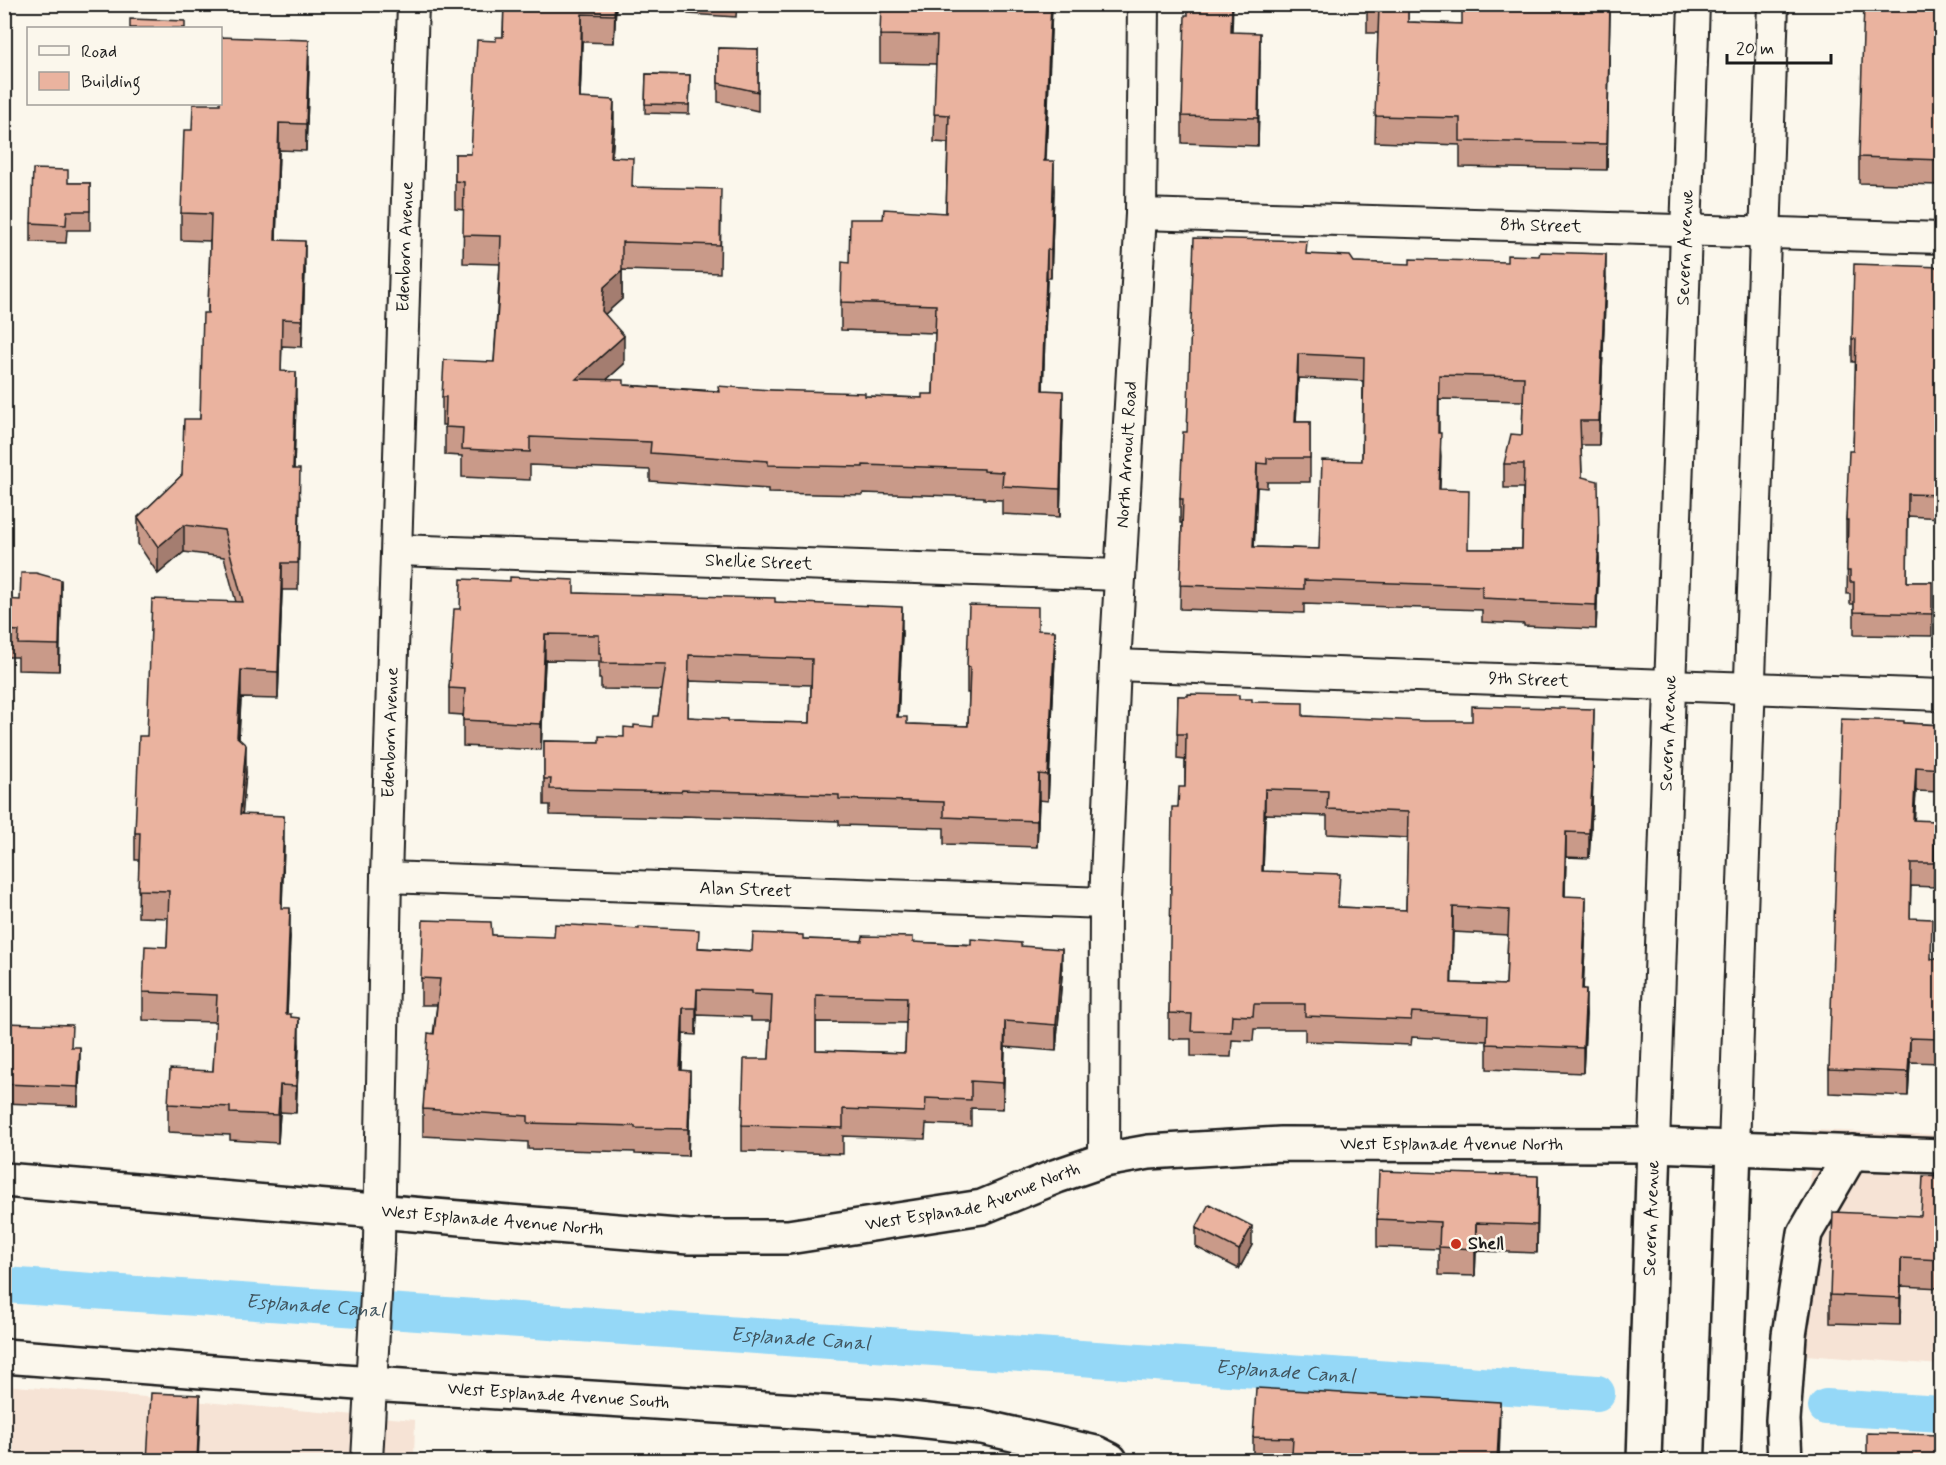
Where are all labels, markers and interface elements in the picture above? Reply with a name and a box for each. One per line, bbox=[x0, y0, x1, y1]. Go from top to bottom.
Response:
legend bbox=[27, 27, 222, 105]
scale bar bbox=[1727, 27, 1830, 65]
text: 20 m bbox=[1736, 37, 1774, 61]
text: Road bbox=[81, 40, 117, 64]
text: Building bbox=[81, 70, 141, 96]
street label: Edenborn Avenue bbox=[391, 181, 420, 313]
street label: Severn Avenue bbox=[1671, 189, 1699, 306]
street label: 8th Street bbox=[1500, 213, 1582, 239]
street label: North Arnoult Road bbox=[1111, 380, 1143, 529]
street label: Shellie Street bbox=[705, 549, 813, 576]
street label: Edenborn Avenue bbox=[376, 666, 404, 798]
street label: 9th Street bbox=[1488, 667, 1570, 693]
street label: Severn Avenue bbox=[1654, 675, 1682, 792]
street label: Alan Street bbox=[699, 876, 792, 904]
street label: West Esplanade Avenue North bbox=[1340, 1132, 1563, 1157]
street label: West Esplanade Avenue North bbox=[863, 1157, 1083, 1237]
street label: Severn Avenue bbox=[1638, 1160, 1666, 1277]
street label: West Esplanade Avenue North bbox=[380, 1199, 604, 1242]
place label: Shell bbox=[1468, 1232, 1504, 1256]
marker: Shell bbox=[1449, 1237, 1463, 1251]
water label: Esplanade Canal bbox=[245, 1288, 388, 1324]
water label: Esplanade Canal bbox=[730, 1321, 873, 1357]
water label: Esplanade Canal bbox=[1215, 1354, 1358, 1390]
street label: West Esplanade Avenue South bbox=[447, 1377, 670, 1415]

